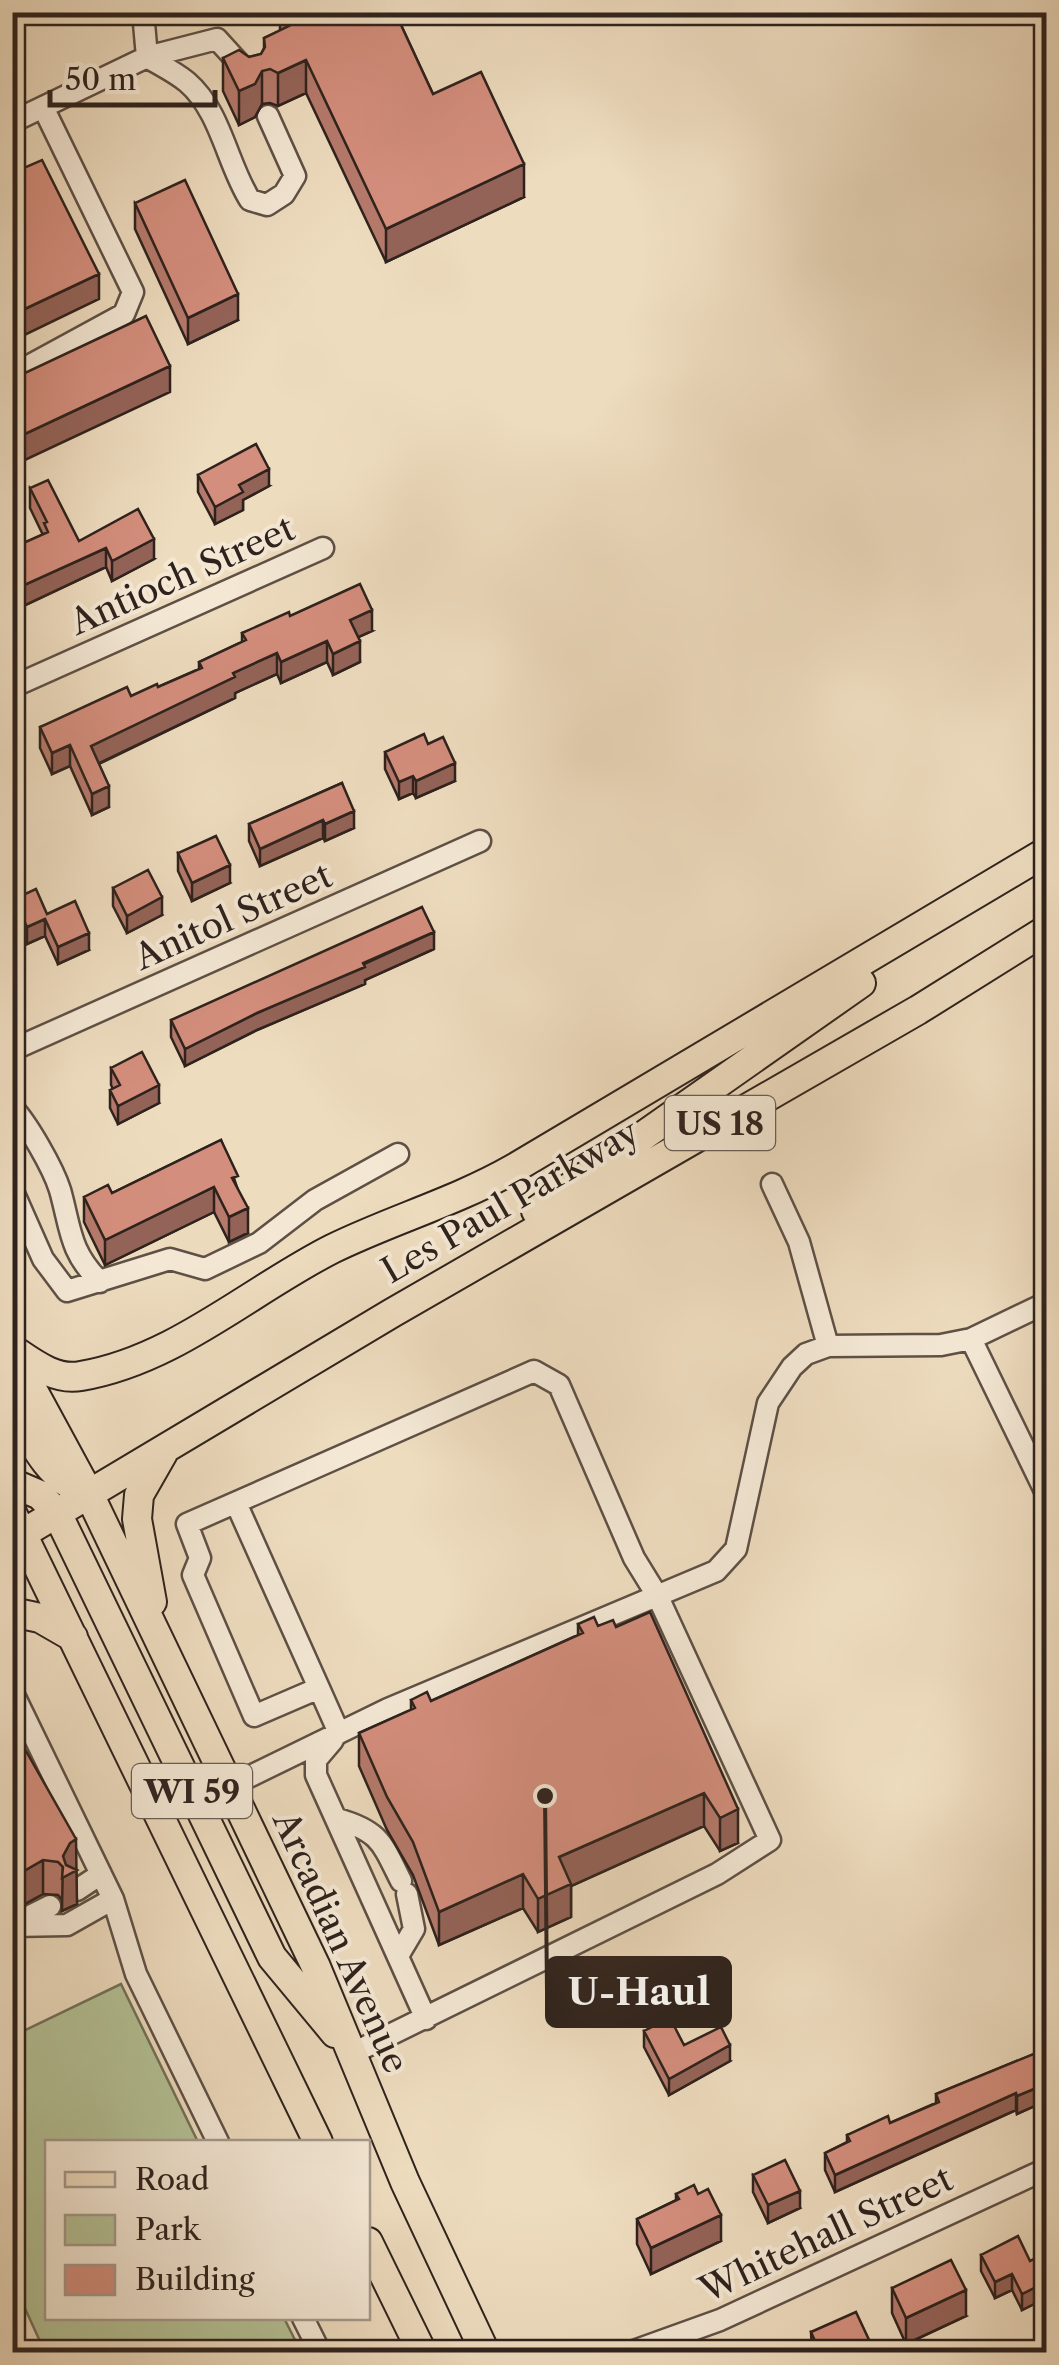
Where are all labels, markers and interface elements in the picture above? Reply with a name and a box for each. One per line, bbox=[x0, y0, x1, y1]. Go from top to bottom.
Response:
scale bar bbox=[50, 45, 215, 107]
text: 50 m bbox=[65, 61, 136, 98]
street label: Antioch Street bbox=[62, 506, 301, 644]
street label: Anitol Street bbox=[127, 853, 339, 979]
road number: US 18 bbox=[665, 1096, 775, 1150]
street label: Les Paul Parkway bbox=[374, 1110, 647, 1292]
road number: WI 59 bbox=[132, 1764, 252, 1818]
street label: Arcadian Avenue bbox=[264, 1804, 418, 2079]
callout: U-Haul bbox=[547, 1958, 730, 2026]
text: U-Haul bbox=[568, 1968, 710, 2015]
legend bbox=[45, 2140, 370, 2320]
street label: Whitehall Street bbox=[692, 2156, 960, 2312]
text: Road bbox=[135, 2161, 209, 2198]
text: Park bbox=[135, 2211, 202, 2248]
text: Building bbox=[135, 2261, 255, 2298]

